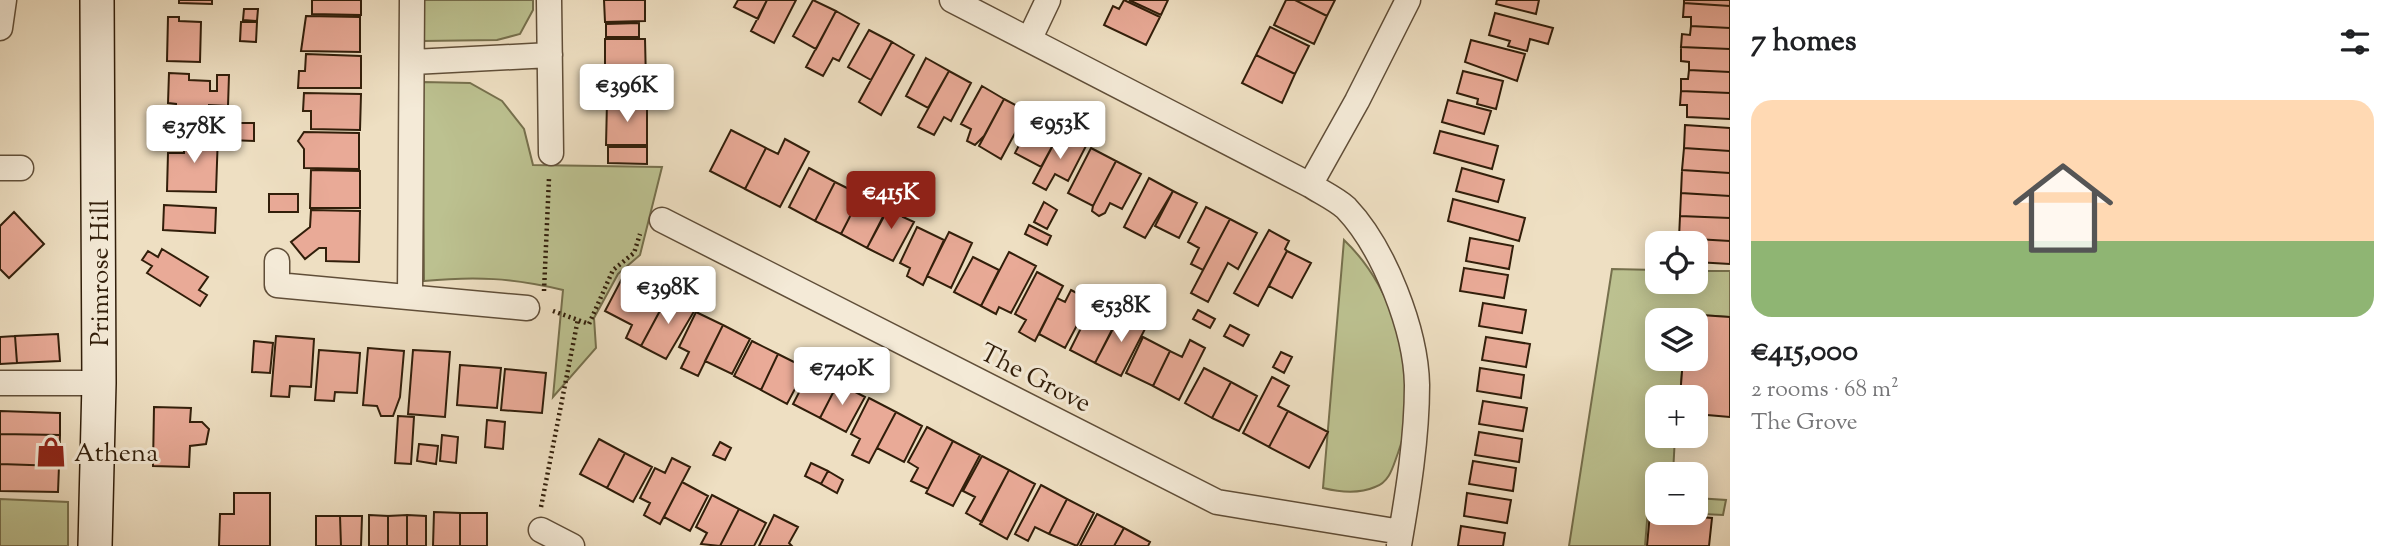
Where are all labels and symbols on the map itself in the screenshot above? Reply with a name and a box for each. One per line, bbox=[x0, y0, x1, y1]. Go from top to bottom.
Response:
pin: €396K bbox=[578, 64, 676, 124]
pin: €953K bbox=[1011, 102, 1109, 161]
pin: €378K bbox=[145, 106, 243, 165]
pin: €415K bbox=[842, 172, 940, 231]
street label: Primrose Hill bbox=[83, 200, 120, 346]
pin: €398K bbox=[619, 266, 717, 326]
pin: €538K bbox=[1072, 284, 1170, 344]
street label: The Grove bbox=[973, 335, 1097, 423]
pin: €740K bbox=[793, 348, 891, 407]
shop icon: Athena bbox=[34, 435, 68, 469]
place label: Athena bbox=[74, 436, 158, 473]

